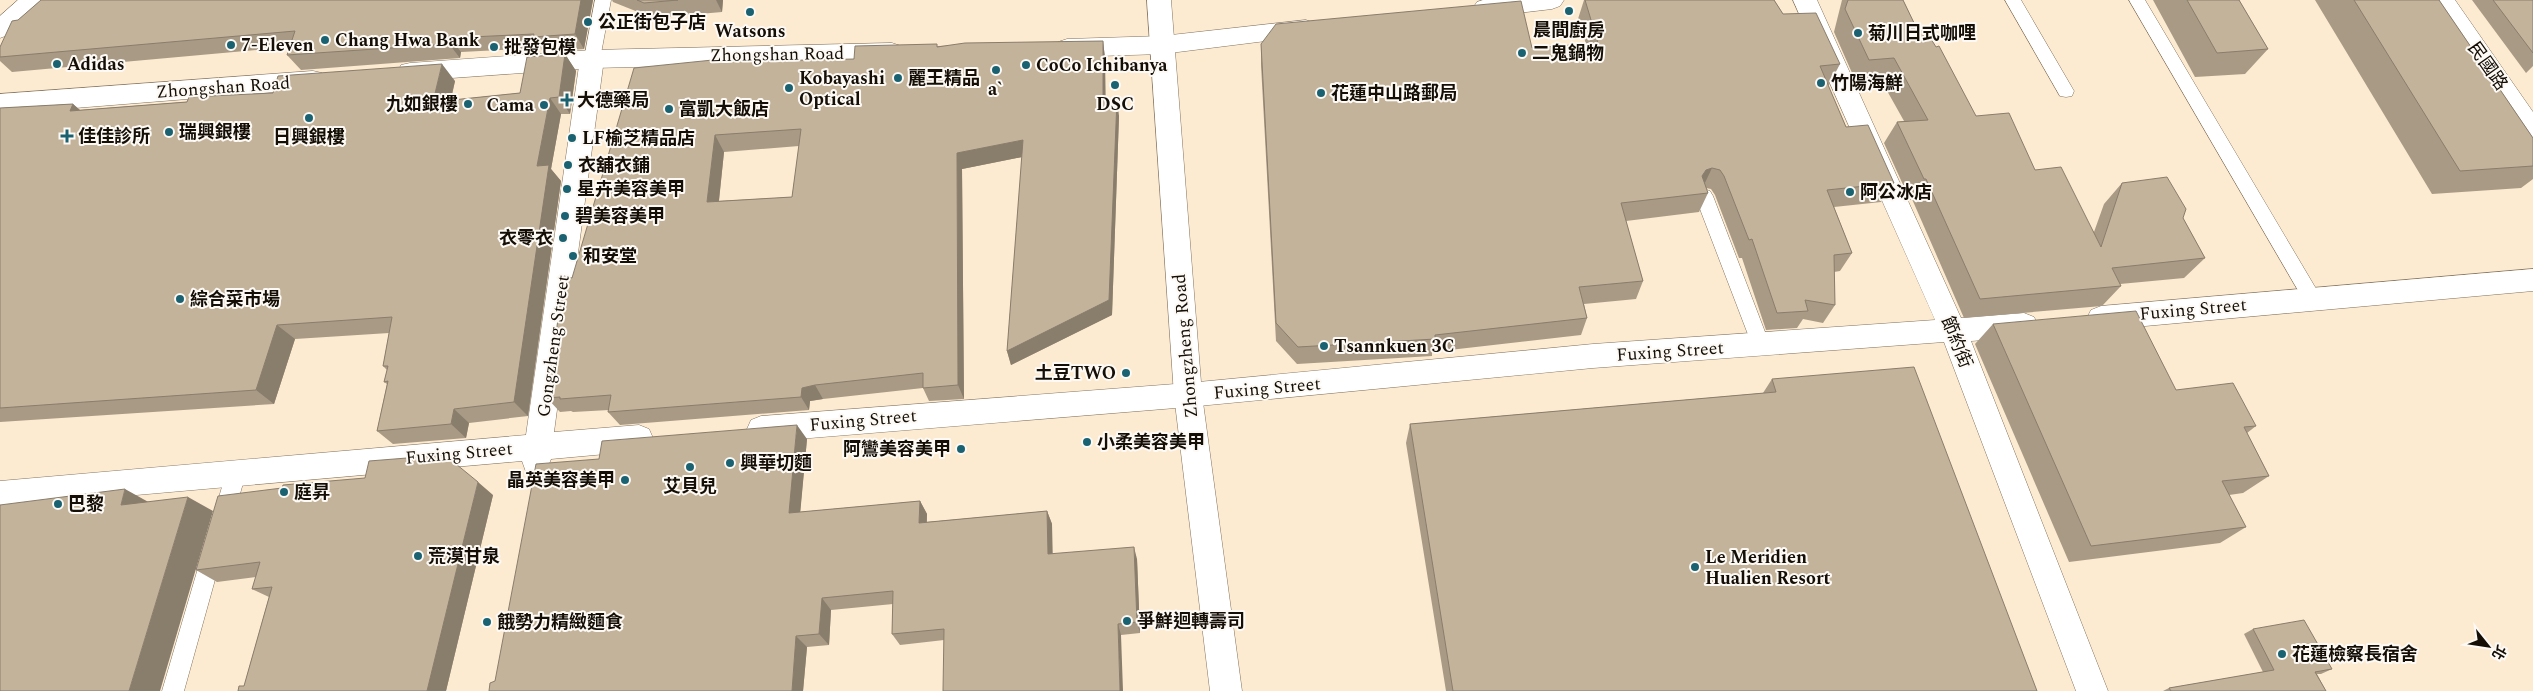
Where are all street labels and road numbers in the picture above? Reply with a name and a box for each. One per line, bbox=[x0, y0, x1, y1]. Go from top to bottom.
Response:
street label: 民國路 bbox=[2461, 36, 2514, 96]
street label: Zhongshan Road bbox=[710, 40, 844, 69]
street label: Zhongshan Road bbox=[155, 69, 291, 106]
street label: Gongzheng Street bbox=[530, 273, 577, 419]
street label: Zhongzheng Road bbox=[1166, 273, 1205, 419]
street label: Fuxing Street bbox=[2138, 291, 2248, 328]
street label: 節約街 bbox=[1934, 312, 1979, 372]
street label: Fuxing Street bbox=[1615, 334, 1725, 369]
street label: Fuxing Street bbox=[1212, 370, 1322, 407]
street label: Fuxing Street bbox=[808, 402, 918, 439]
street label: Fuxing Street bbox=[404, 435, 514, 472]

